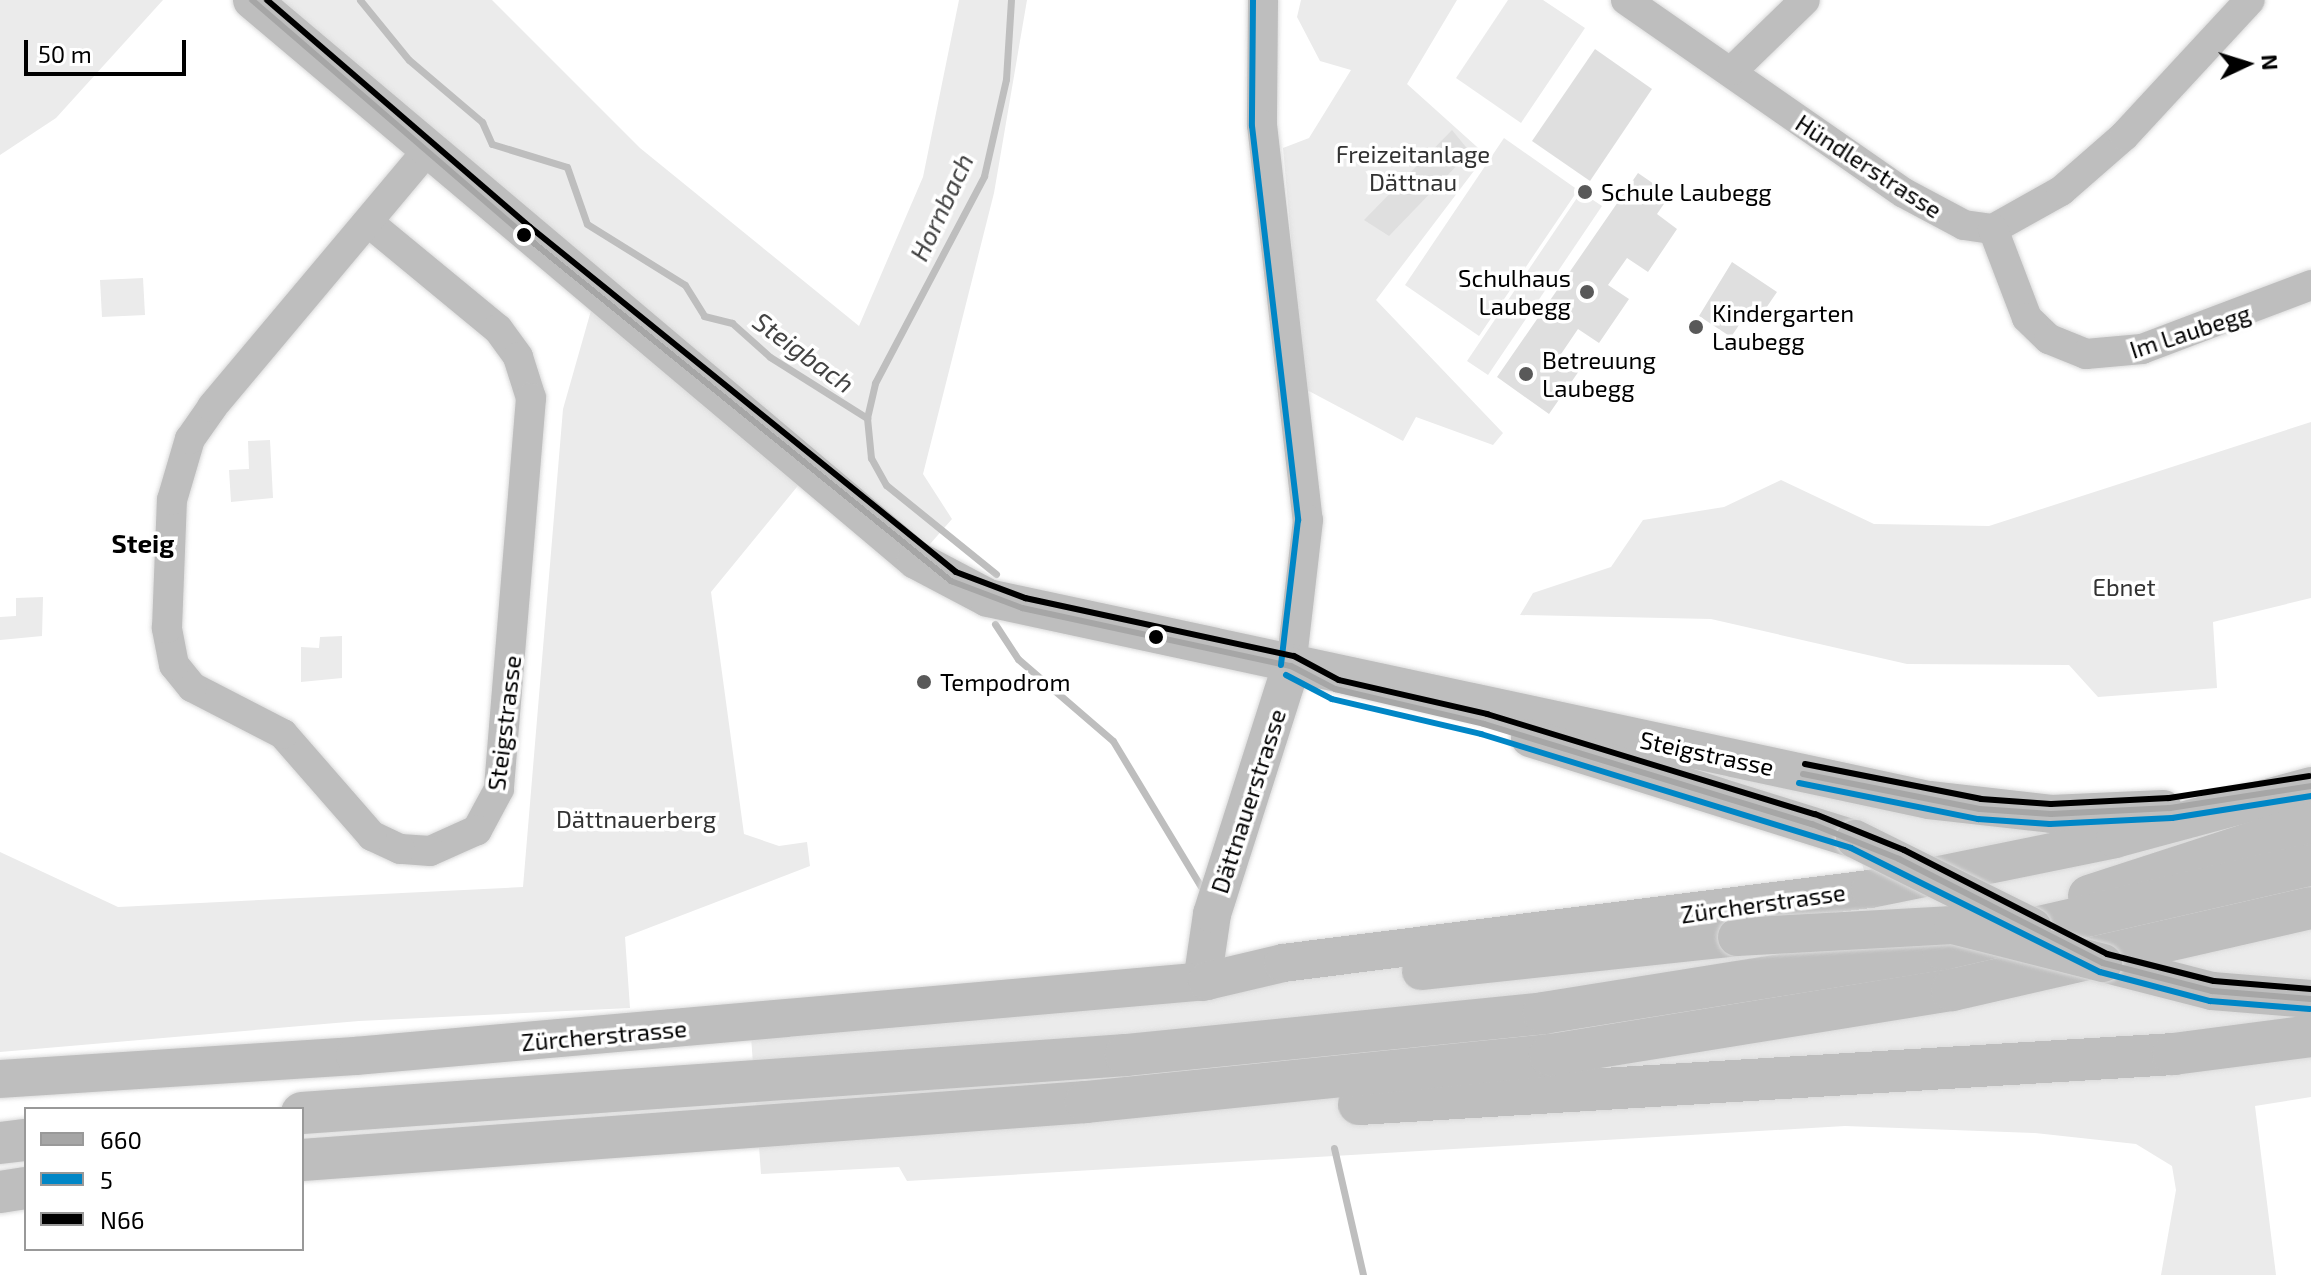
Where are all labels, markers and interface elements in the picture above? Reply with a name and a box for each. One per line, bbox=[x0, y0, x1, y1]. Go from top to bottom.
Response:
scale bar bbox=[28, 24, 190, 74]
north arrow bbox=[2207, 24, 2287, 104]
text: 50 m bbox=[38, 39, 92, 68]
text: N bbox=[2257, 53, 2284, 71]
street label: Hündlerstrasse bbox=[1791, 108, 1947, 224]
park label: Freizeitanlage Dättnau bbox=[1336, 140, 1490, 196]
water label: Hornbach bbox=[903, 148, 979, 266]
place label: Schule Laubegg bbox=[1601, 178, 1772, 206]
marker: Schule Laubegg bbox=[1576, 183, 1594, 201]
unlabelled marker bbox=[516, 227, 532, 243]
place label: Schulhaus Laubegg bbox=[1458, 264, 1571, 320]
marker: Schulhaus Laubegg bbox=[1578, 283, 1596, 301]
street label: Im Laubegg bbox=[2126, 298, 2254, 364]
place label: Kindergarten Laubegg bbox=[1712, 299, 1854, 355]
water label: Steigbach bbox=[748, 305, 860, 399]
marker: Kindergarten Laubegg bbox=[1687, 318, 1705, 336]
place label: Betreuung Laubegg bbox=[1542, 346, 1656, 402]
marker: Betreuung Laubegg bbox=[1517, 365, 1535, 383]
district label: Steig bbox=[112, 527, 174, 559]
park label: Ebnet bbox=[2092, 573, 2156, 601]
unlabelled marker bbox=[1148, 629, 1164, 645]
street label: Steigstrasse bbox=[481, 654, 527, 792]
place label: Tempodrom bbox=[940, 668, 1070, 696]
marker: Tempodrom bbox=[915, 673, 933, 691]
street label: Dättnauerstrasse bbox=[1205, 705, 1291, 897]
street label: Steigstrasse bbox=[1637, 725, 1777, 781]
park label: Dättnauerberg bbox=[556, 805, 716, 833]
street label: Zürcherstrasse bbox=[1679, 877, 1847, 929]
street label: Zürcherstrasse bbox=[520, 1013, 688, 1057]
legend bbox=[24, 1107, 304, 1251]
text: 660 bbox=[100, 1125, 142, 1154]
text: 5 bbox=[100, 1165, 113, 1194]
text: N66 bbox=[100, 1205, 144, 1234]

